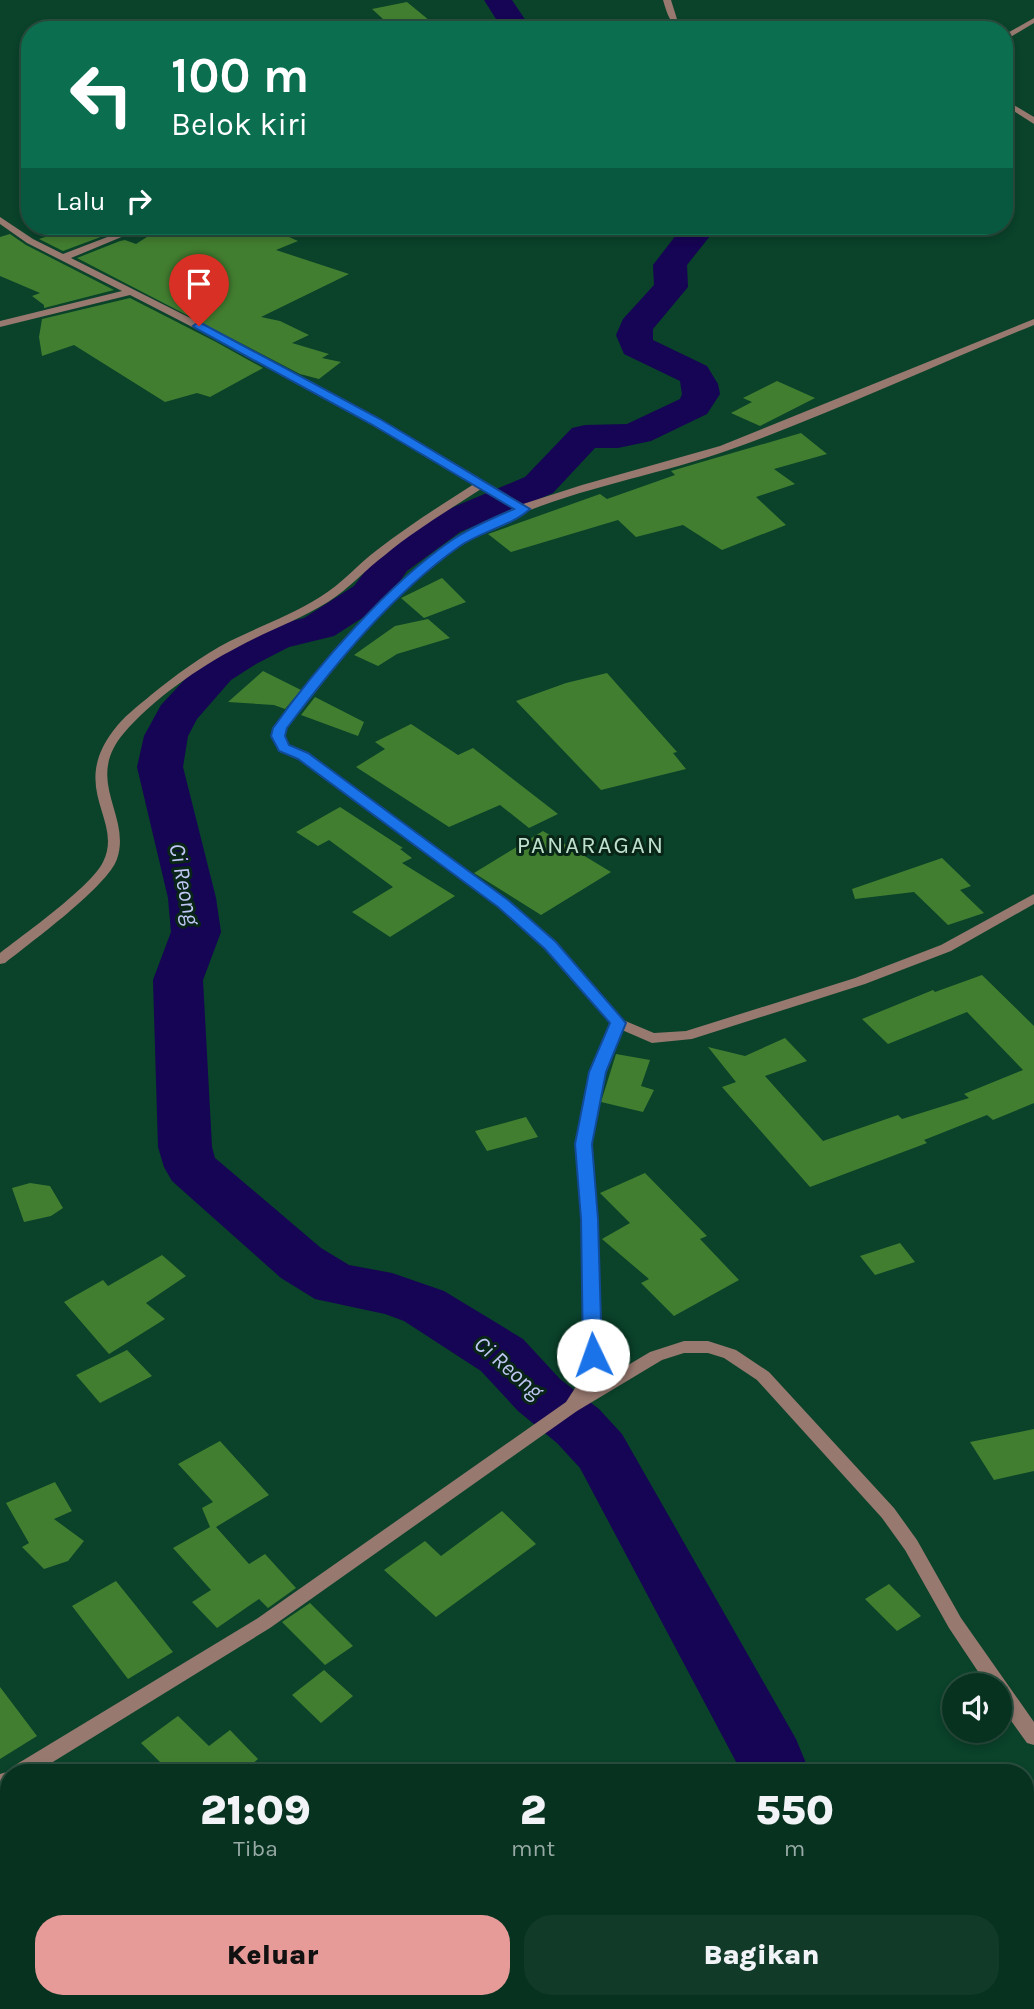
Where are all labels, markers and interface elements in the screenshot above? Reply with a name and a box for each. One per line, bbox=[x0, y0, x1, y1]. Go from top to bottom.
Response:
text: 100 m bbox=[171, 47, 309, 104]
icon: left bbox=[56, 49, 147, 140]
text: Belok kiri bbox=[171, 106, 308, 143]
icon: right bbox=[120, 182, 158, 220]
text: Lalu bbox=[56, 186, 106, 217]
pin bbox=[169, 254, 229, 326]
icon: arrive bbox=[180, 265, 218, 303]
district label: PANARAGAN bbox=[517, 831, 665, 859]
water label: Ci Reong bbox=[163, 841, 206, 929]
position arrow bbox=[556, 1318, 630, 1392]
water label: Ci Reong bbox=[469, 1330, 550, 1406]
map controls bbox=[942, 1673, 1012, 1743]
button: sound bbox=[942, 1673, 1012, 1743]
text: 21:09 bbox=[200, 1785, 311, 1835]
text: 2 bbox=[520, 1785, 546, 1835]
text: 550 bbox=[755, 1785, 834, 1835]
text: Tiba bbox=[233, 1835, 278, 1862]
text: mnt bbox=[511, 1835, 555, 1862]
text: m bbox=[784, 1835, 805, 1862]
button: Keluar bbox=[35, 1915, 510, 1995]
button: Bagikan bbox=[524, 1915, 999, 1995]

